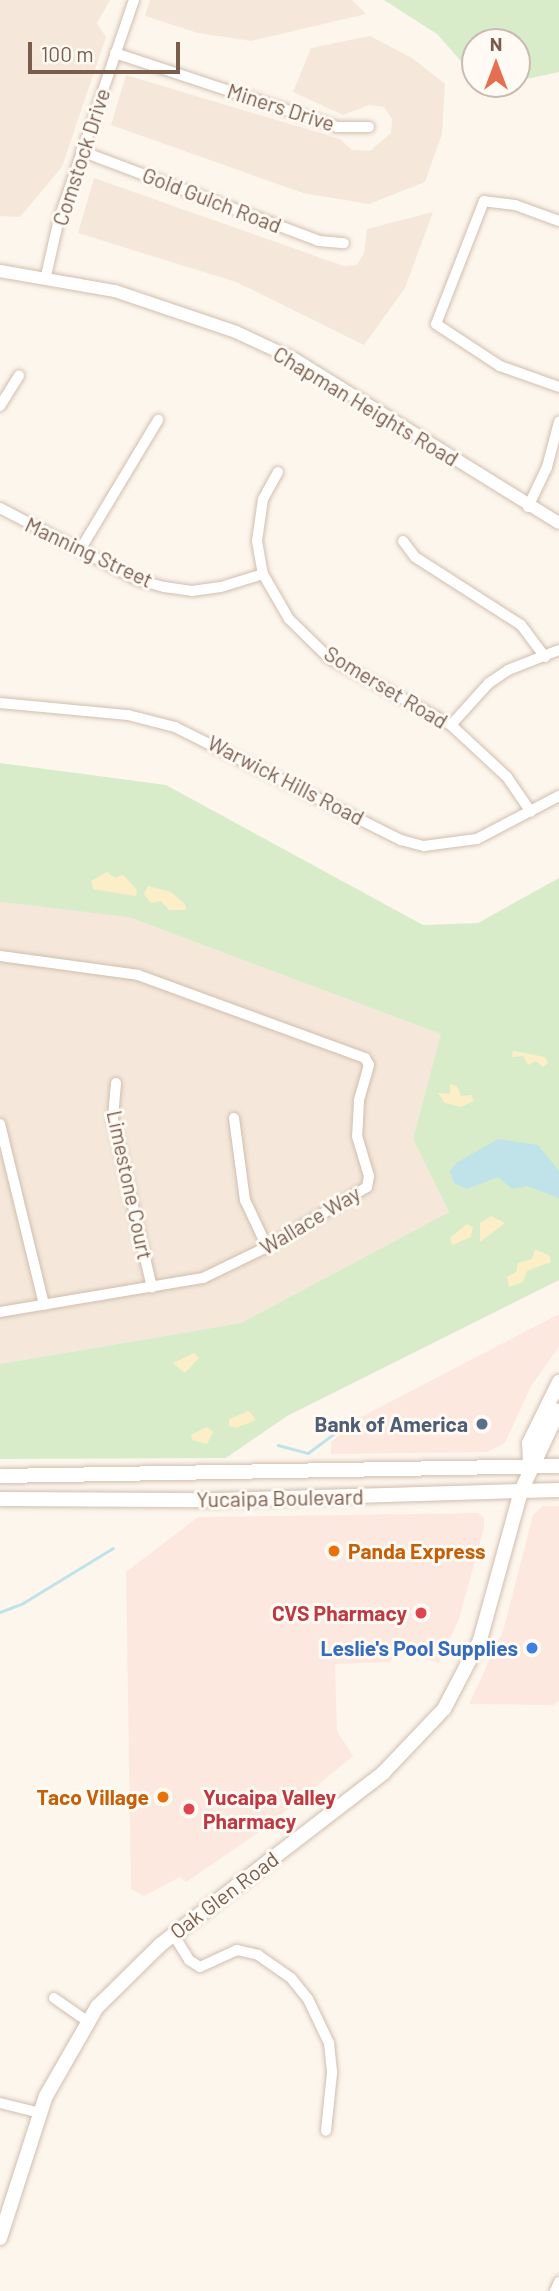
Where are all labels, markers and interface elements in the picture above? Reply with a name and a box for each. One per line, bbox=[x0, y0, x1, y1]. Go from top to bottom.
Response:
scale bar bbox=[32, 28, 184, 72]
north arrow bbox=[461, 28, 531, 98]
text: N bbox=[490, 32, 502, 55]
text: 100 m bbox=[41, 41, 94, 66]
street label: Miners Drive bbox=[224, 78, 338, 136]
street label: Comstock Drive bbox=[47, 85, 115, 229]
street label: Gold Gulch Road bbox=[139, 162, 285, 238]
street label: Chapman Heights Road bbox=[269, 341, 463, 471]
street label: Manning Street bbox=[21, 511, 157, 593]
street label: Somerset Road bbox=[320, 640, 452, 734]
street label: Warwick Hills Road bbox=[204, 730, 368, 830]
street label: Limestone Court bbox=[102, 1108, 158, 1262]
street label: Wallace Way bbox=[255, 1180, 365, 1260]
place label: Bank of America bbox=[315, 1411, 468, 1437]
marker: Bank of America bbox=[474, 1416, 490, 1432]
street label: Yucaipa Boulevard bbox=[196, 1484, 364, 1512]
place label: Panda Express bbox=[348, 1538, 486, 1564]
marker: Panda Express bbox=[326, 1543, 342, 1559]
place label: CVS Pharmacy bbox=[272, 1600, 407, 1626]
marker: CVS Pharmacy bbox=[413, 1605, 429, 1621]
place label: Leslie's Pool Supplies bbox=[321, 1635, 518, 1661]
marker: Leslie's Pool Supplies bbox=[524, 1640, 540, 1656]
place label: Taco Village bbox=[36, 1784, 149, 1810]
place label: Yucaipa Valley Pharmacy bbox=[203, 1784, 336, 1834]
marker: Taco Village bbox=[155, 1789, 171, 1805]
marker: Yucaipa Valley Pharmacy bbox=[181, 1801, 197, 1817]
street label: Oak Glen Road bbox=[165, 1846, 283, 1944]

